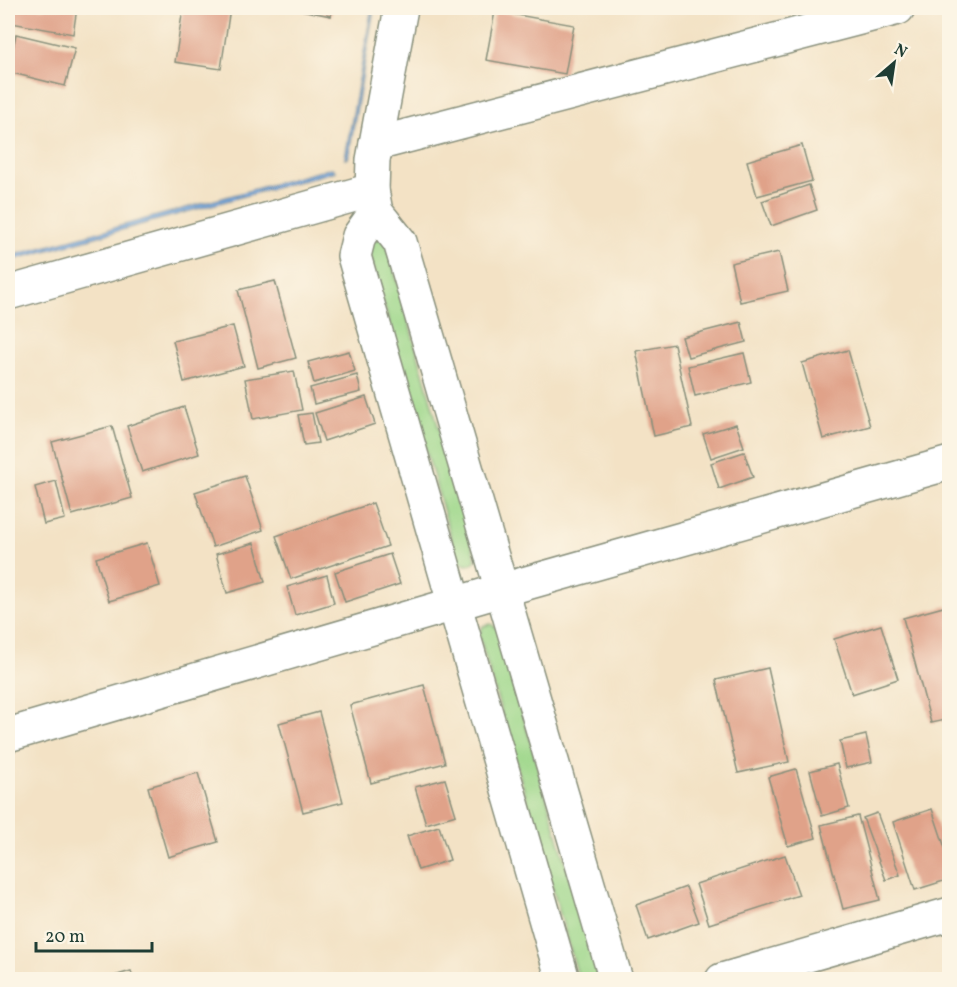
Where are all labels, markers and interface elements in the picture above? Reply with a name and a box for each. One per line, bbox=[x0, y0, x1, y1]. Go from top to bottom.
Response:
north arrow bbox=[864, 33, 924, 93]
text: N bbox=[890, 39, 911, 64]
scale bar bbox=[36, 915, 152, 953]
text: 20 m bbox=[45, 925, 85, 950]

